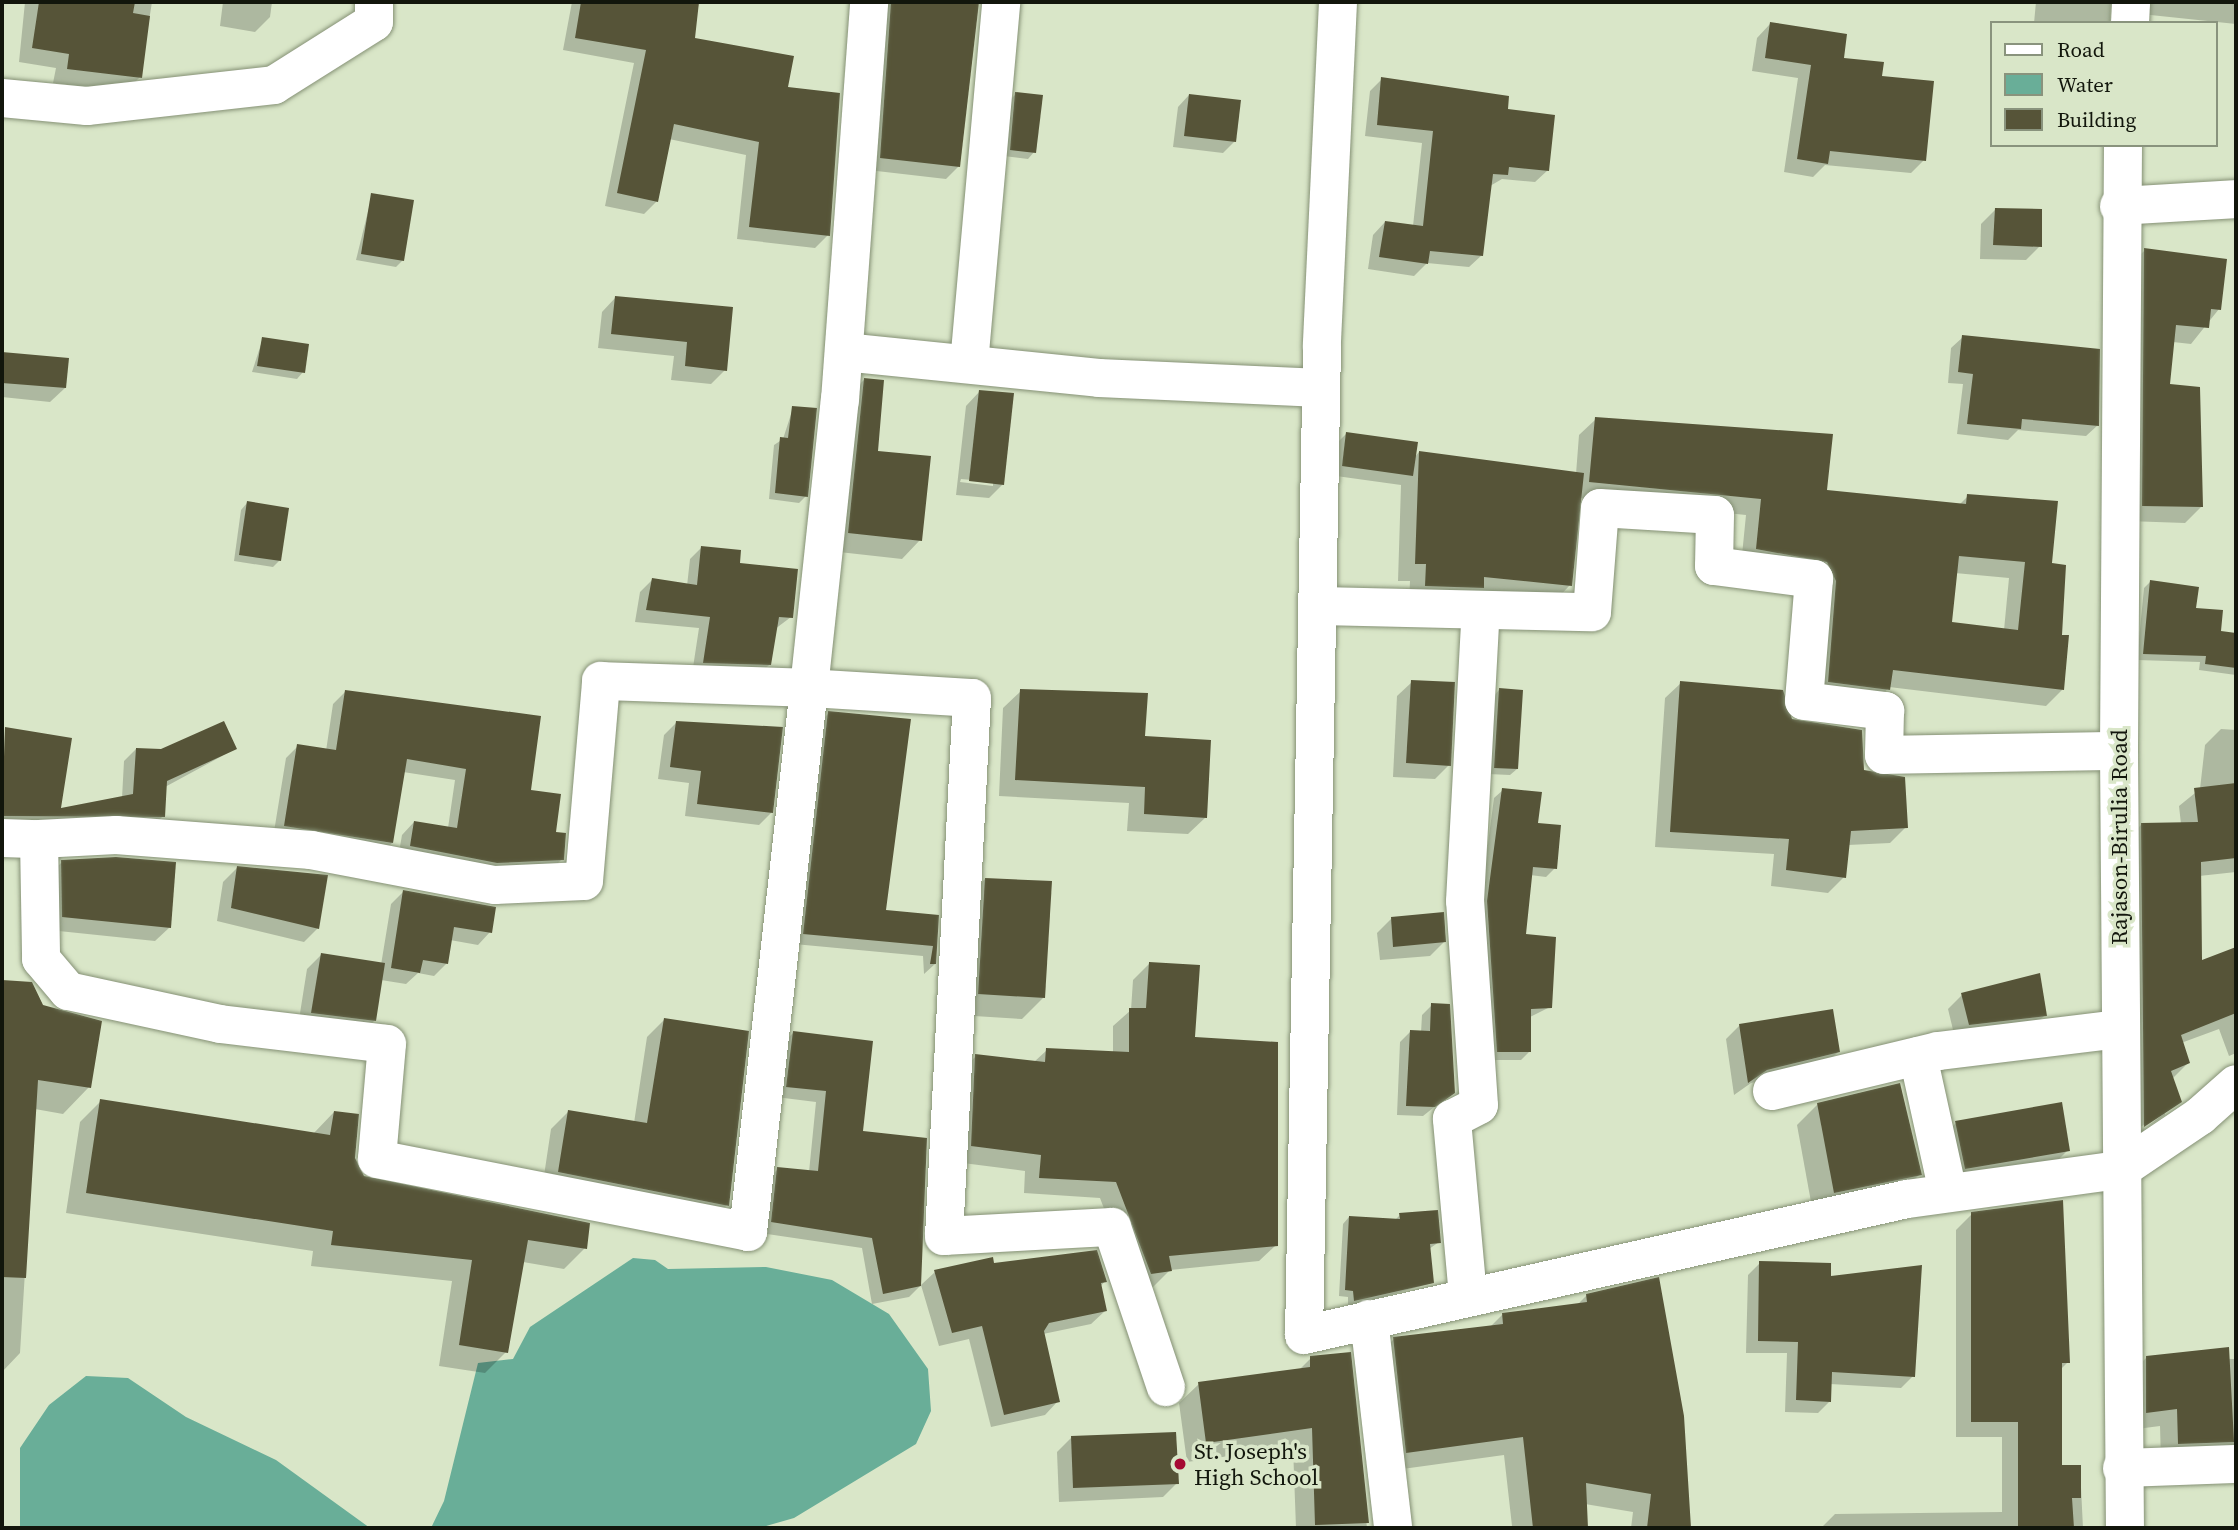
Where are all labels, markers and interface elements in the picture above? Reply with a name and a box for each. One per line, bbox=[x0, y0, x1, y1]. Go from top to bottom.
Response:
legend bbox=[1990, 21, 2217, 147]
text: Road bbox=[2057, 35, 2105, 64]
text: Water bbox=[2057, 70, 2113, 99]
text: Building bbox=[2057, 105, 2136, 134]
street label: Rajason-Birulia Road bbox=[2105, 729, 2133, 945]
place label: St. Joseph's High School bbox=[1194, 1437, 1318, 1491]
marker: St. Joseph's High School bbox=[1172, 1456, 1188, 1472]

